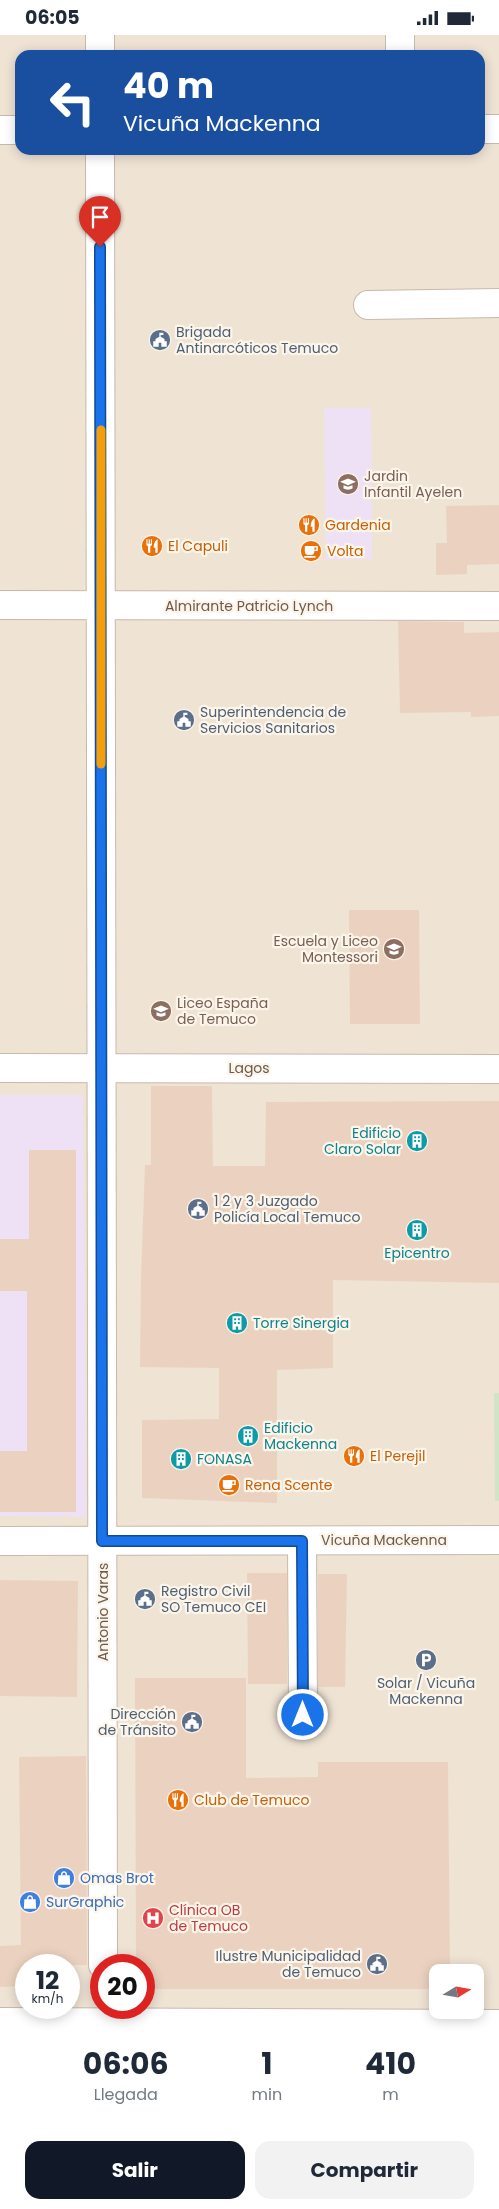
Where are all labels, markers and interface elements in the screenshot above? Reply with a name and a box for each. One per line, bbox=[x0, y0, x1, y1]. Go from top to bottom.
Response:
text: 06:05 bbox=[25, 4, 80, 31]
text: 40 m bbox=[123, 61, 214, 110]
icon: left bbox=[40, 70, 105, 135]
text: Vicuña Mackenna bbox=[123, 108, 321, 139]
pin bbox=[79, 196, 121, 247]
icon: arrive bbox=[86, 203, 114, 231]
place label: Brigada Antinarcóticos Temuco bbox=[176, 322, 338, 358]
public building icon: Brigada Antinarcóticos Temuco bbox=[148, 328, 172, 352]
place label: Jardin Infantil Ayelen bbox=[364, 466, 462, 502]
school or university icon: Jardin Infantil Ayelen bbox=[336, 472, 360, 496]
restaurant icon: Gardenia bbox=[297, 513, 321, 537]
place label: Gardenia bbox=[325, 515, 391, 535]
restaurant icon: El Capuli bbox=[140, 534, 164, 558]
place label: El Capuli bbox=[168, 536, 228, 556]
cafe icon: Volta bbox=[299, 539, 323, 563]
place label: Volta bbox=[327, 541, 363, 561]
street label: Almirante Patricio Lynch bbox=[165, 596, 333, 616]
place label: Superintendencia de Servicios Sanitarios bbox=[200, 702, 346, 738]
public building icon: Superintendencia de Servicios Sanitarios bbox=[172, 708, 196, 732]
place label: Escuela y Liceo Montessori bbox=[273, 931, 378, 967]
school or university icon: Escuela y Liceo Montessori bbox=[382, 937, 406, 961]
place label: Liceo España de Temuco bbox=[177, 993, 268, 1029]
school or university icon: Liceo España de Temuco bbox=[149, 999, 173, 1023]
street label: Lagos bbox=[228, 1058, 270, 1078]
place label: Edificio Claro Solar bbox=[324, 1123, 401, 1159]
building icon: Edificio Claro Solar bbox=[405, 1129, 429, 1153]
place label: 1 2 y 3 Juzgado Policía Local Temuco bbox=[214, 1191, 360, 1227]
public building icon: 1 2 y 3 Juzgado Policía Local Temuco bbox=[186, 1197, 210, 1221]
building icon: Epicentro bbox=[405, 1218, 429, 1242]
place label: Epicentro bbox=[384, 1243, 450, 1263]
building icon: Torre Sinergia bbox=[225, 1311, 249, 1335]
place label: Torre Sinergia bbox=[253, 1313, 349, 1333]
place label: Edificio Mackenna bbox=[264, 1418, 337, 1454]
building icon: Edificio Mackenna bbox=[236, 1424, 260, 1448]
restaurant icon: El Perejil bbox=[342, 1444, 366, 1468]
place label: El Perejil bbox=[370, 1446, 425, 1466]
building icon: FONASA bbox=[169, 1447, 193, 1471]
place label: FONASA bbox=[197, 1449, 252, 1469]
cafe icon: Rena Scente bbox=[217, 1473, 241, 1497]
place label: Rena Scente bbox=[245, 1475, 333, 1495]
street label: Vicuña Mackenna bbox=[321, 1530, 447, 1550]
street label: Antonio Varas bbox=[93, 1563, 113, 1661]
place label: Registro Civil SO Temuco CEI bbox=[161, 1581, 266, 1617]
public building icon: Registro Civil SO Temuco CEI bbox=[133, 1587, 157, 1611]
parking icon: Solar / Vicuña Mackenna bbox=[414, 1648, 438, 1672]
place label: Solar / Vicuña Mackenna bbox=[377, 1673, 475, 1709]
position arrow bbox=[276, 1688, 328, 1740]
place label: Dirección de Tránsito bbox=[98, 1704, 176, 1740]
public building icon: Dirección de Tránsito bbox=[180, 1710, 204, 1734]
restaurant icon: Club de Temuco bbox=[166, 1788, 190, 1812]
place label: Club de Temuco bbox=[194, 1790, 309, 1810]
shop icon: Omas Brot bbox=[52, 1866, 76, 1890]
place label: Omas Brot bbox=[80, 1868, 154, 1888]
shop icon: SurGraphic bbox=[18, 1890, 42, 1914]
place label: SurGraphic bbox=[46, 1892, 124, 1912]
place label: Clínica OB de Temuco bbox=[169, 1900, 248, 1936]
hospital icon: Clínica OB de Temuco bbox=[141, 1906, 165, 1930]
place label: Ilustre Municipalidad de Temuco bbox=[216, 1946, 361, 1982]
public building icon: Ilustre Municipalidad de Temuco bbox=[365, 1952, 389, 1976]
speed limit sign: 20 bbox=[90, 1954, 155, 2019]
text: 12 bbox=[36, 1963, 59, 1998]
north arrow bbox=[429, 1964, 484, 2019]
map controls bbox=[429, 1964, 484, 2019]
text: km/h bbox=[32, 1990, 63, 2007]
text: 06:06 bbox=[83, 2042, 169, 2085]
text: 1 bbox=[261, 2042, 273, 2085]
text: 410 bbox=[365, 2042, 416, 2085]
text: Llegada bbox=[94, 2083, 158, 2106]
text: min bbox=[252, 2083, 282, 2106]
text: m bbox=[382, 2083, 399, 2106]
button: Salir bbox=[25, 2141, 245, 2199]
button: Compartir bbox=[255, 2141, 474, 2199]

